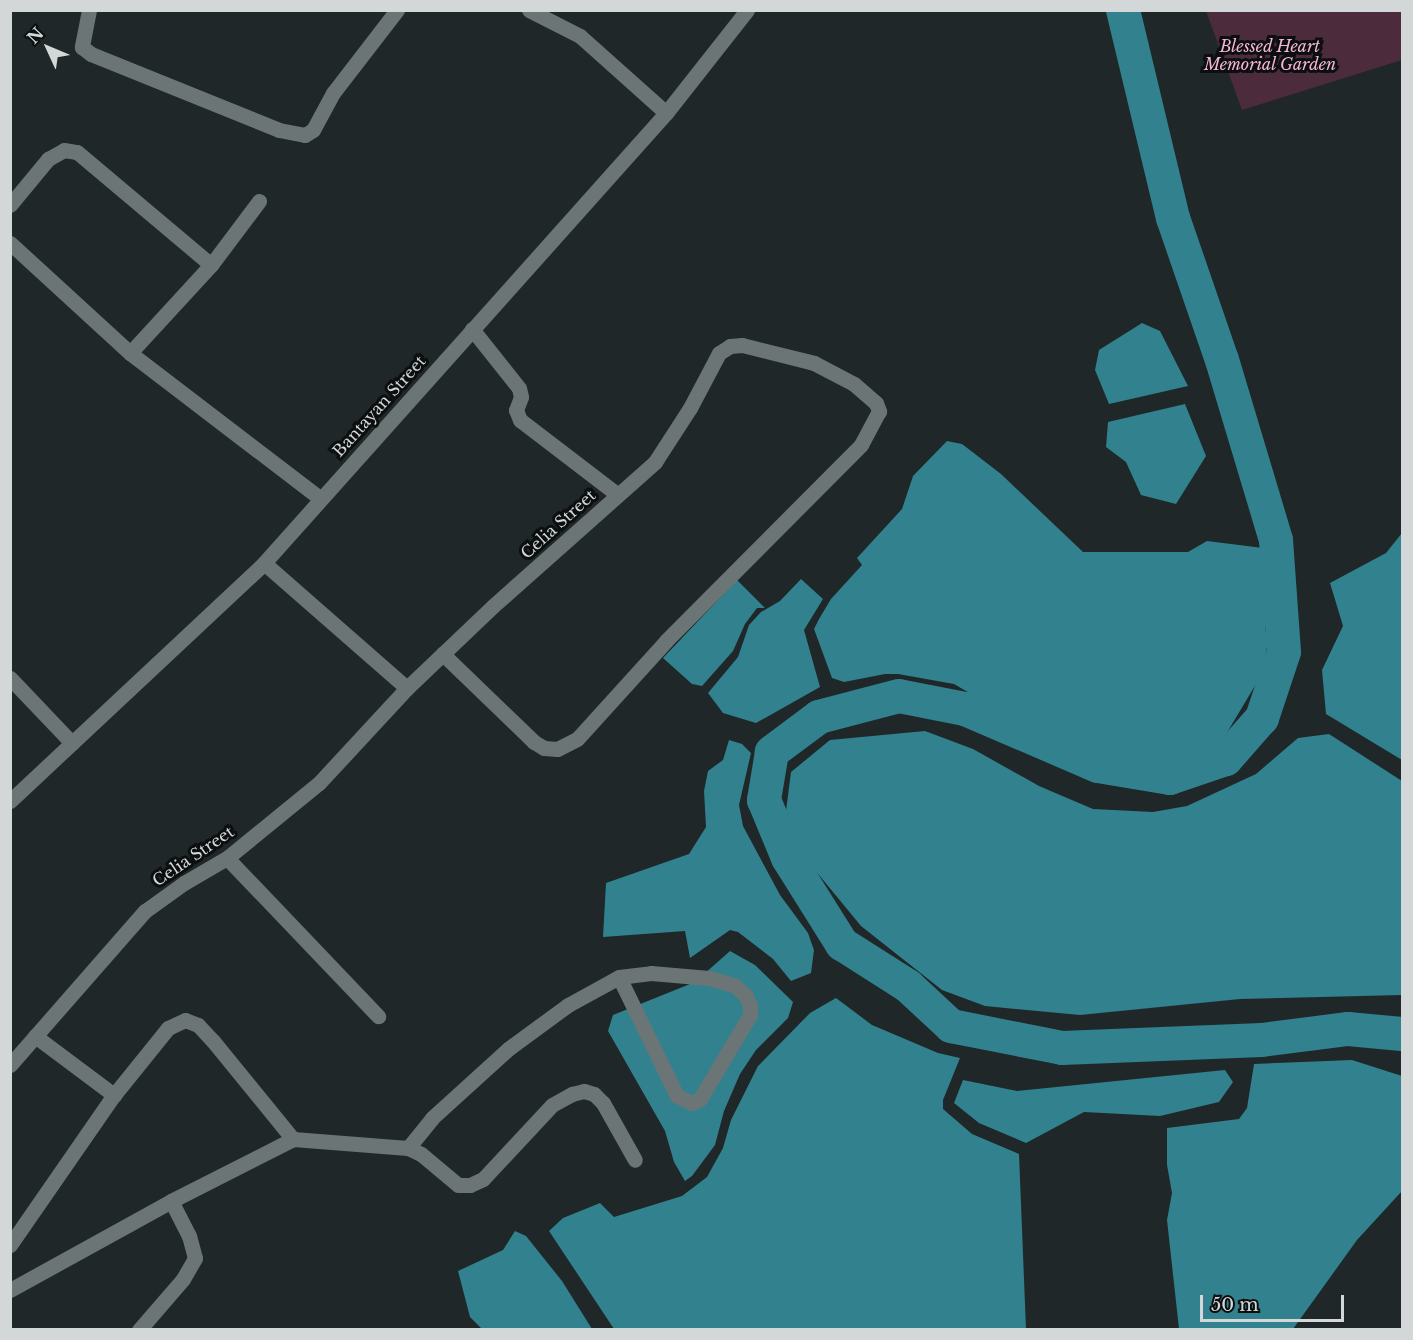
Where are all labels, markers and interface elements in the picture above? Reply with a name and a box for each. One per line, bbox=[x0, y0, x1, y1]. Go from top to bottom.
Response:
north arrow bbox=[18, 18, 78, 78]
text: N bbox=[23, 23, 47, 48]
park label: Blessed Heart Memorial Garden bbox=[1204, 36, 1336, 74]
street label: Bantayan Street bbox=[329, 351, 429, 461]
street label: Celia Street bbox=[517, 485, 599, 563]
street label: Celia Street bbox=[149, 822, 237, 890]
scale bar bbox=[1203, 1283, 1347, 1321]
text: 50 m bbox=[1211, 1294, 1259, 1316]

